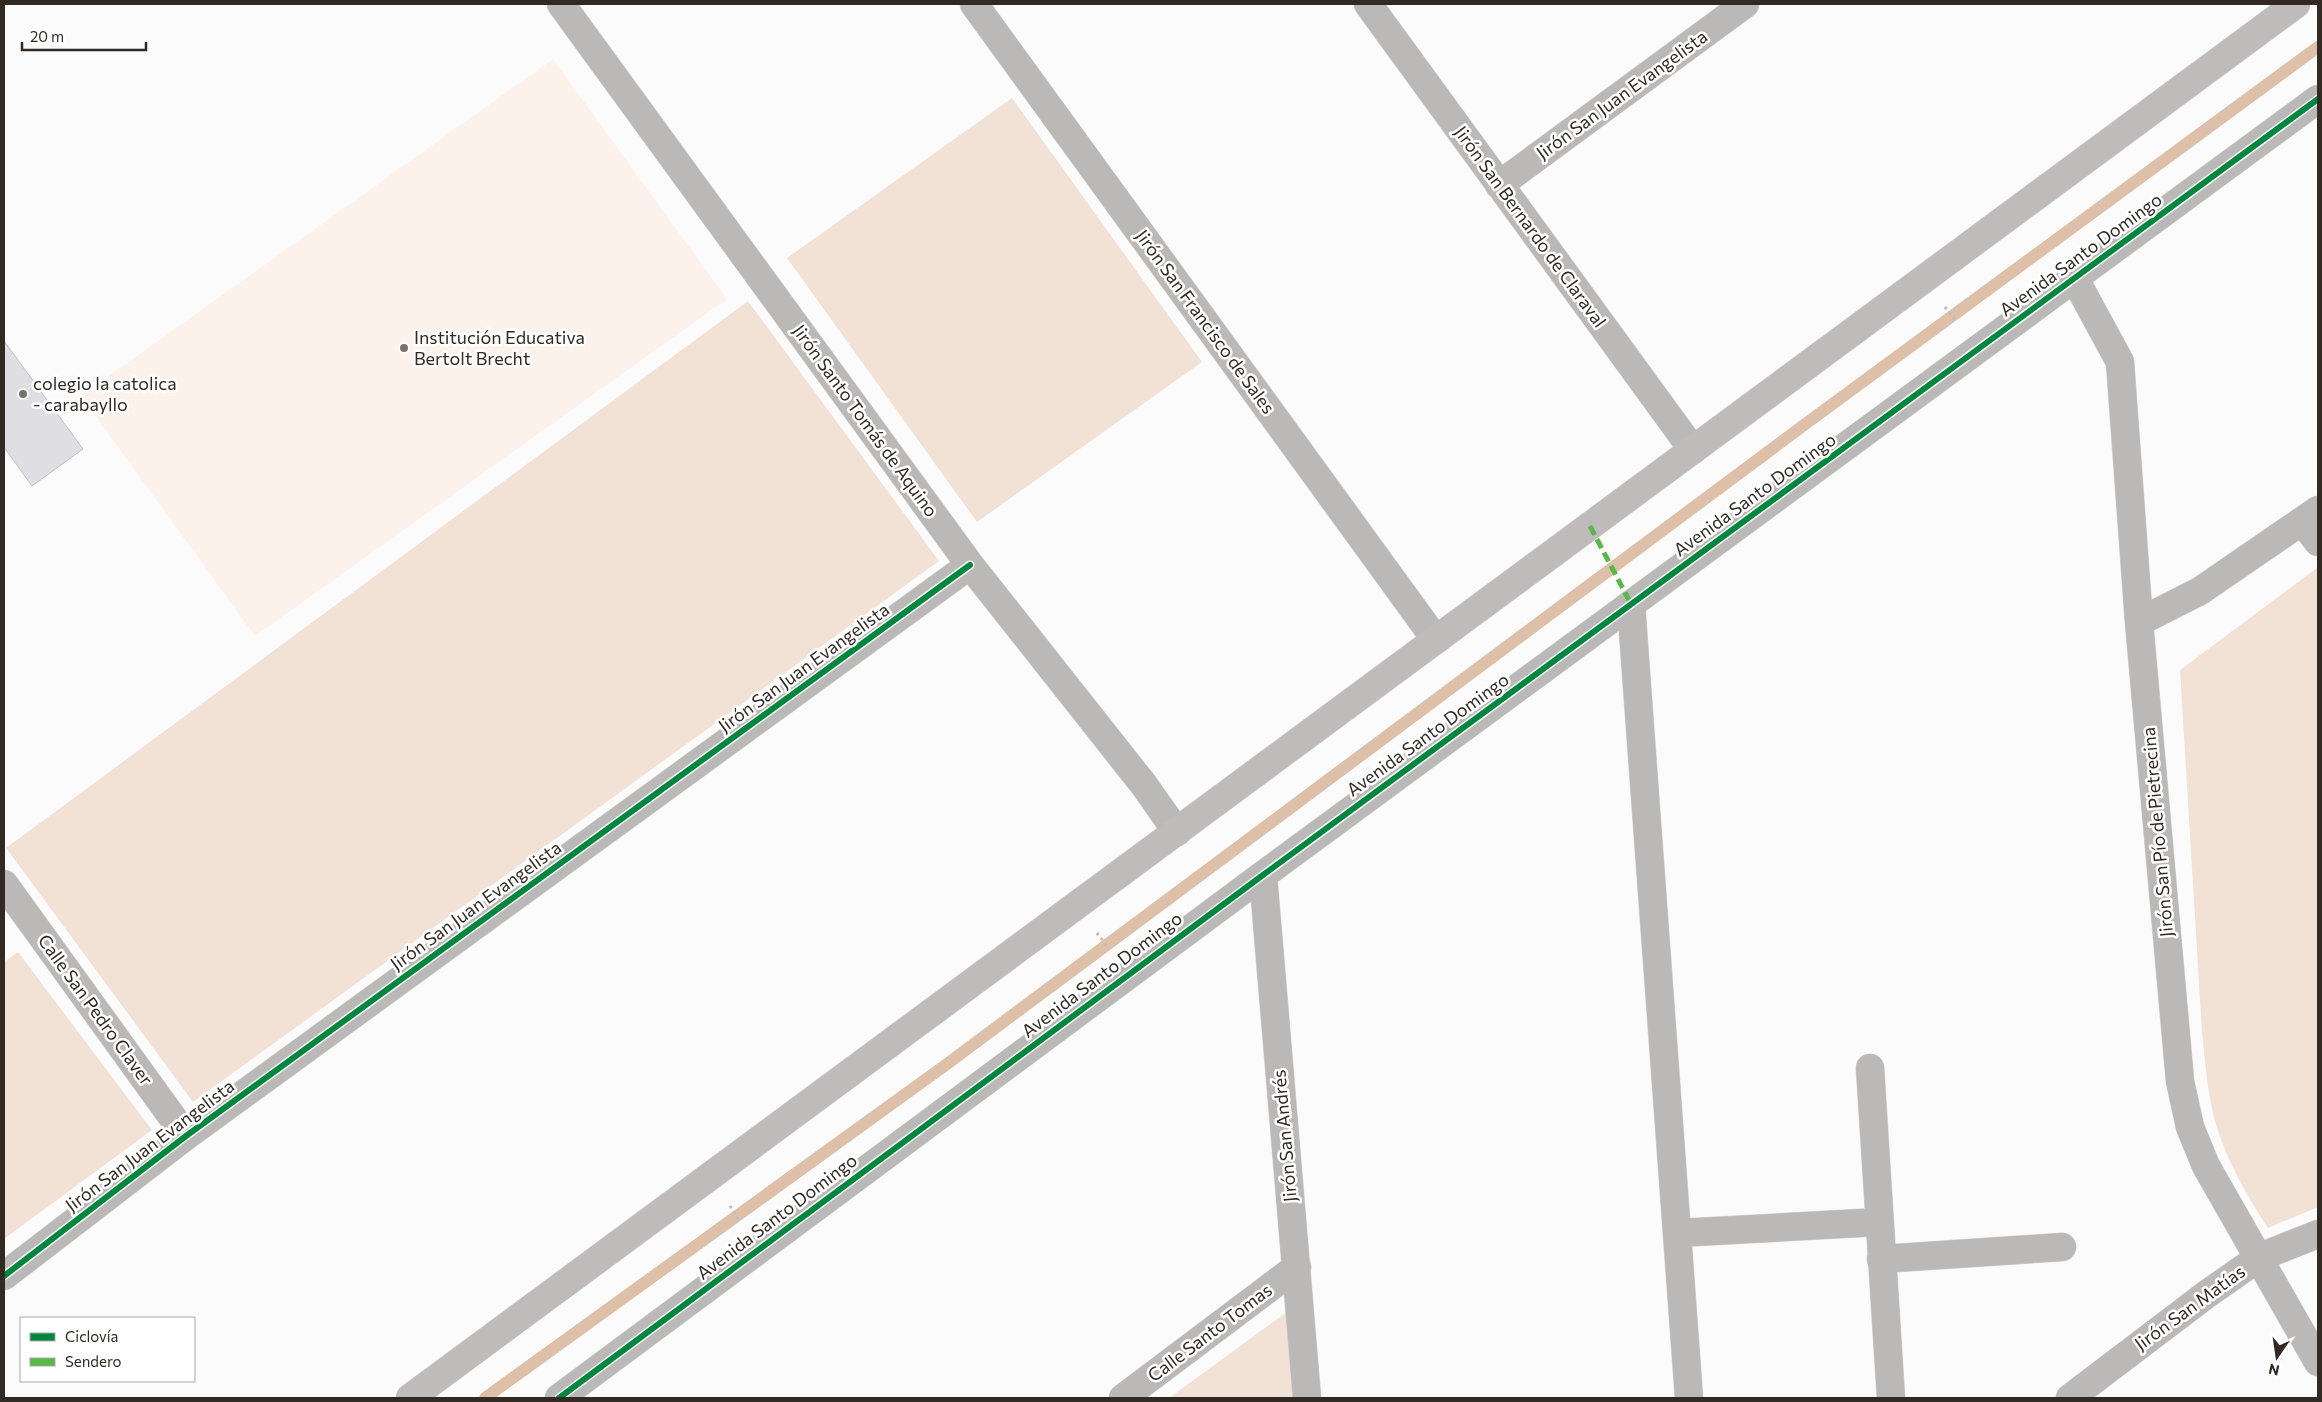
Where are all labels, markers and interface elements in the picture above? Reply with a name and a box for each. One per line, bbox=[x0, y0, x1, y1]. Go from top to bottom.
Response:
scale bar bbox=[22, 20, 146, 52]
street label: Jirón San Juan Evangelista bbox=[1532, 25, 1711, 164]
text: 20 m bbox=[30, 27, 64, 45]
street label: Jirón San Bernardo de Claraval bbox=[1450, 121, 1611, 331]
street label: Avenida Santo Domingo bbox=[1995, 188, 2166, 320]
street label: Jirón San Francisco de Sales bbox=[1132, 225, 1280, 418]
street label: Jirón Santo Tomás de Aquino bbox=[789, 320, 943, 521]
place label: Institución Educativa Bertolt Brecht bbox=[414, 326, 585, 369]
marker: Institución Educativa Bertolt Brecht bbox=[398, 342, 410, 354]
place label: colegio la catolica - carabayllo bbox=[33, 372, 177, 415]
marker: colegio la catolica - carabayllo bbox=[17, 388, 29, 400]
street label: Avenida Santo Domingo bbox=[1669, 428, 1840, 560]
street label: Jirón San Juan Evangelista bbox=[714, 598, 893, 737]
street label: Avenida Santo Domingo bbox=[1342, 668, 1513, 800]
street label: Jirón San Pío de Pietrecina bbox=[2137, 726, 2177, 938]
street label: Jirón San Juan Evangelista bbox=[386, 836, 565, 975]
street label: Avenida Santo Domingo bbox=[1017, 907, 1186, 1042]
street label: Calle San Pedro Claver bbox=[34, 930, 158, 1089]
street label: Jirón San Andrés bbox=[1267, 1069, 1301, 1203]
street label: Jirón San Juan Evangelista bbox=[61, 1074, 238, 1216]
street label: Avenida Santo Domingo bbox=[692, 1149, 861, 1284]
street label: Jirón San Matías bbox=[2130, 1260, 2249, 1355]
street label: Calle Santo Tomas bbox=[1143, 1278, 1276, 1386]
legend bbox=[20, 1317, 195, 1382]
text: Ciclovía bbox=[65, 1327, 118, 1345]
north arrow bbox=[2252, 1332, 2302, 1382]
text: Sendero bbox=[65, 1352, 122, 1370]
text: N bbox=[2267, 1361, 2281, 1380]

